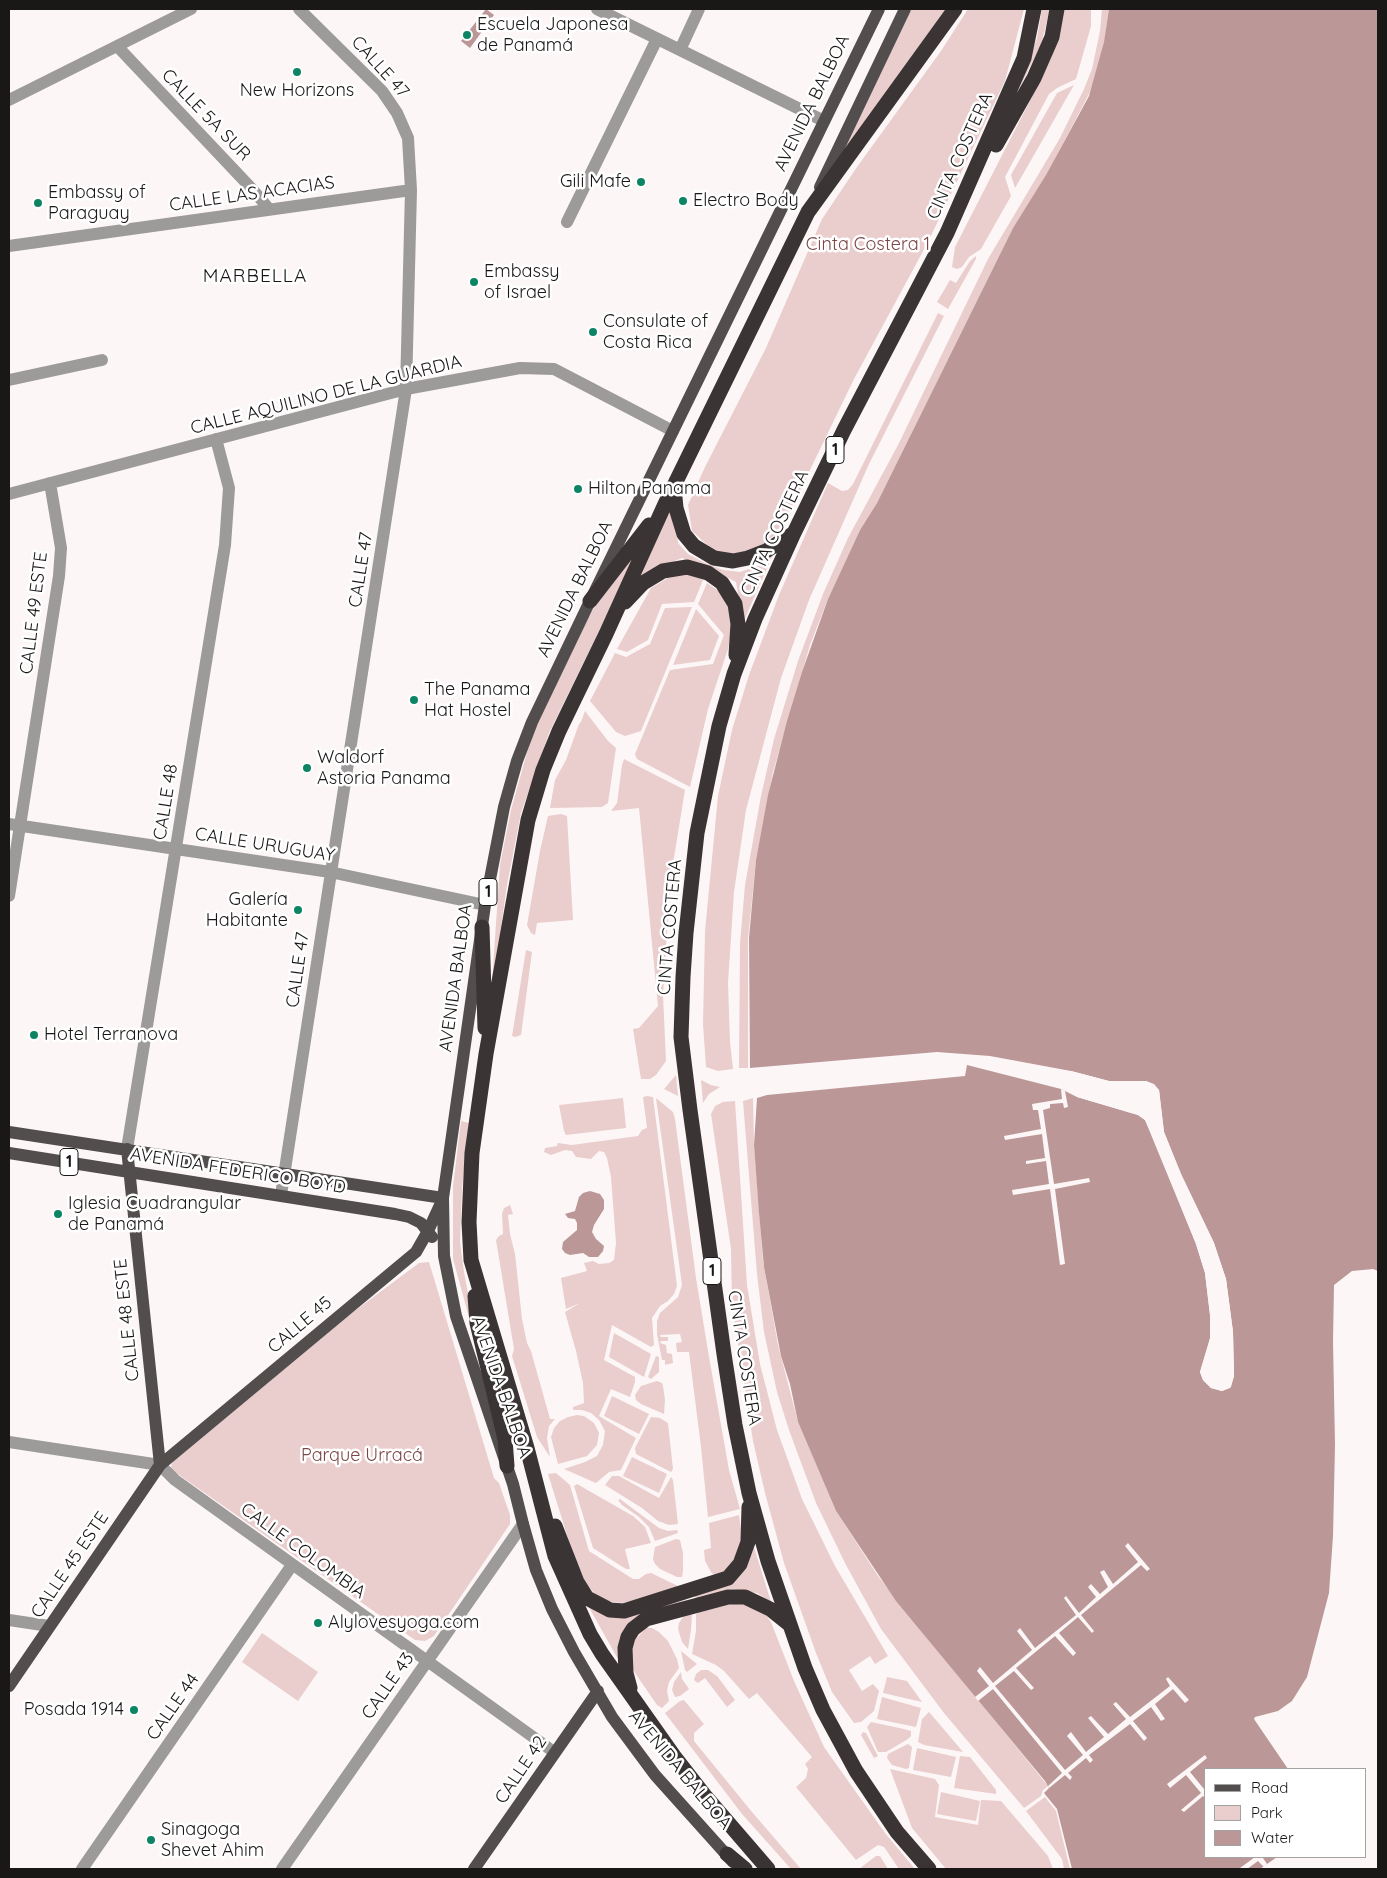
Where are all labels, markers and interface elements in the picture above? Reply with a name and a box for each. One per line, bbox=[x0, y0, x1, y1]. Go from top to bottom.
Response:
place label: Escuela Japonesa de Panamá bbox=[477, 14, 628, 56]
marker: Escuela Japonesa de Panamá bbox=[461, 29, 473, 41]
street label: AVENIDA BALBOA bbox=[770, 31, 854, 175]
street label: CALLE 47 bbox=[347, 32, 413, 102]
street label: CALLE 5A SUR bbox=[157, 65, 255, 165]
marker: New Horizons bbox=[291, 66, 303, 78]
place label: New Horizons bbox=[240, 80, 354, 102]
street label: CINTA COSTERA bbox=[922, 89, 998, 223]
place label: Gili Mafe bbox=[560, 171, 631, 193]
street label: CALLE LAS ACACIAS bbox=[168, 172, 336, 216]
marker: Gili Mafe bbox=[635, 176, 647, 188]
place label: Embassy of Paraguay bbox=[48, 182, 146, 224]
place label: Electro Body bbox=[693, 190, 799, 212]
marker: Electro Body bbox=[677, 195, 689, 207]
marker: Embassy of Paraguay bbox=[32, 197, 44, 209]
park label: Cinta Costera 1 bbox=[806, 234, 930, 256]
place label: Embassy of Israel bbox=[484, 261, 560, 304]
district label: MARBELLA bbox=[202, 265, 308, 287]
marker: Embassy of Israel bbox=[468, 276, 480, 288]
place label: Consulate of Costa Rica bbox=[603, 311, 708, 354]
marker: Consulate of Costa Rica bbox=[587, 326, 599, 338]
street label: CALLE AQUILINO DE LA GUARDIA bbox=[188, 351, 464, 439]
road number: 1 bbox=[826, 436, 844, 464]
street label: CINTA COSTERA bbox=[736, 467, 814, 599]
place label: Hilton Panama bbox=[588, 478, 711, 500]
marker: Hilton Panama bbox=[572, 483, 584, 495]
street label: AVENIDA BALBOA bbox=[533, 517, 617, 661]
street label: CALLE 47 bbox=[344, 531, 378, 609]
street label: CALLE 49 ESTE bbox=[16, 551, 52, 675]
place label: The Panama Hat Hostel bbox=[424, 679, 530, 722]
marker: The Panama Hat Hostel bbox=[408, 694, 420, 706]
place label: Waldorf Astoria Panama bbox=[317, 747, 451, 790]
street label: CALLE 48 bbox=[149, 762, 183, 842]
marker: Waldorf Astoria Panama bbox=[301, 762, 313, 774]
street label: CALLE URUGUAY bbox=[193, 823, 337, 867]
street label: CINTA COSTERA bbox=[653, 858, 687, 996]
road number: 1 bbox=[479, 879, 497, 906]
place label: Galería Habitante bbox=[206, 889, 288, 932]
street label: AVENIDA BALBOA bbox=[435, 903, 477, 1053]
marker: Galería Habitante bbox=[292, 904, 304, 916]
street label: CALLE 47 bbox=[282, 931, 314, 1009]
place label: Hotel Terranova bbox=[44, 1024, 178, 1046]
marker: Hotel Terranova bbox=[28, 1029, 40, 1041]
street label: AVENIDA FEDERICO BOYD bbox=[129, 1143, 347, 1199]
road number: 1 bbox=[60, 1148, 78, 1176]
place label: Iglesia Cuadrangular de Panamá bbox=[68, 1193, 241, 1236]
marker: Iglesia Cuadrangular de Panamá bbox=[52, 1208, 64, 1220]
street label: CALLE 48 ESTE bbox=[110, 1258, 144, 1382]
road number: 1 bbox=[703, 1258, 721, 1284]
street label: CINTA COSTERA bbox=[723, 1289, 765, 1427]
street label: CALLE 45 bbox=[264, 1292, 336, 1358]
street label: AVENIDA BALBOA bbox=[467, 1313, 535, 1461]
park label: Parque Urracá bbox=[301, 1445, 423, 1467]
street label: CALLE COLOMBIA bbox=[236, 1498, 370, 1604]
street label: CALLE 45 ESTE bbox=[27, 1508, 113, 1622]
place label: Alylovesyoga.com bbox=[328, 1612, 479, 1634]
marker: Alylovesyoga.com bbox=[312, 1617, 324, 1629]
street label: CALLE 43 bbox=[357, 1648, 419, 1724]
street label: CALLE 44 bbox=[142, 1669, 204, 1745]
place label: Posada 1914 bbox=[24, 1699, 124, 1721]
marker: Posada 1914 bbox=[128, 1704, 140, 1716]
street label: AVENIDA BALBOA bbox=[624, 1706, 736, 1834]
street label: CALLE 42 bbox=[490, 1732, 552, 1808]
legend bbox=[1204, 1768, 1367, 1858]
text: Road bbox=[1251, 1778, 1288, 1797]
text: Park bbox=[1251, 1803, 1283, 1822]
place label: Sinagoga Shevet Ahim bbox=[161, 1819, 264, 1862]
text: Water bbox=[1251, 1828, 1294, 1847]
marker: Sinagoga Shevet Ahim bbox=[145, 1834, 157, 1846]

